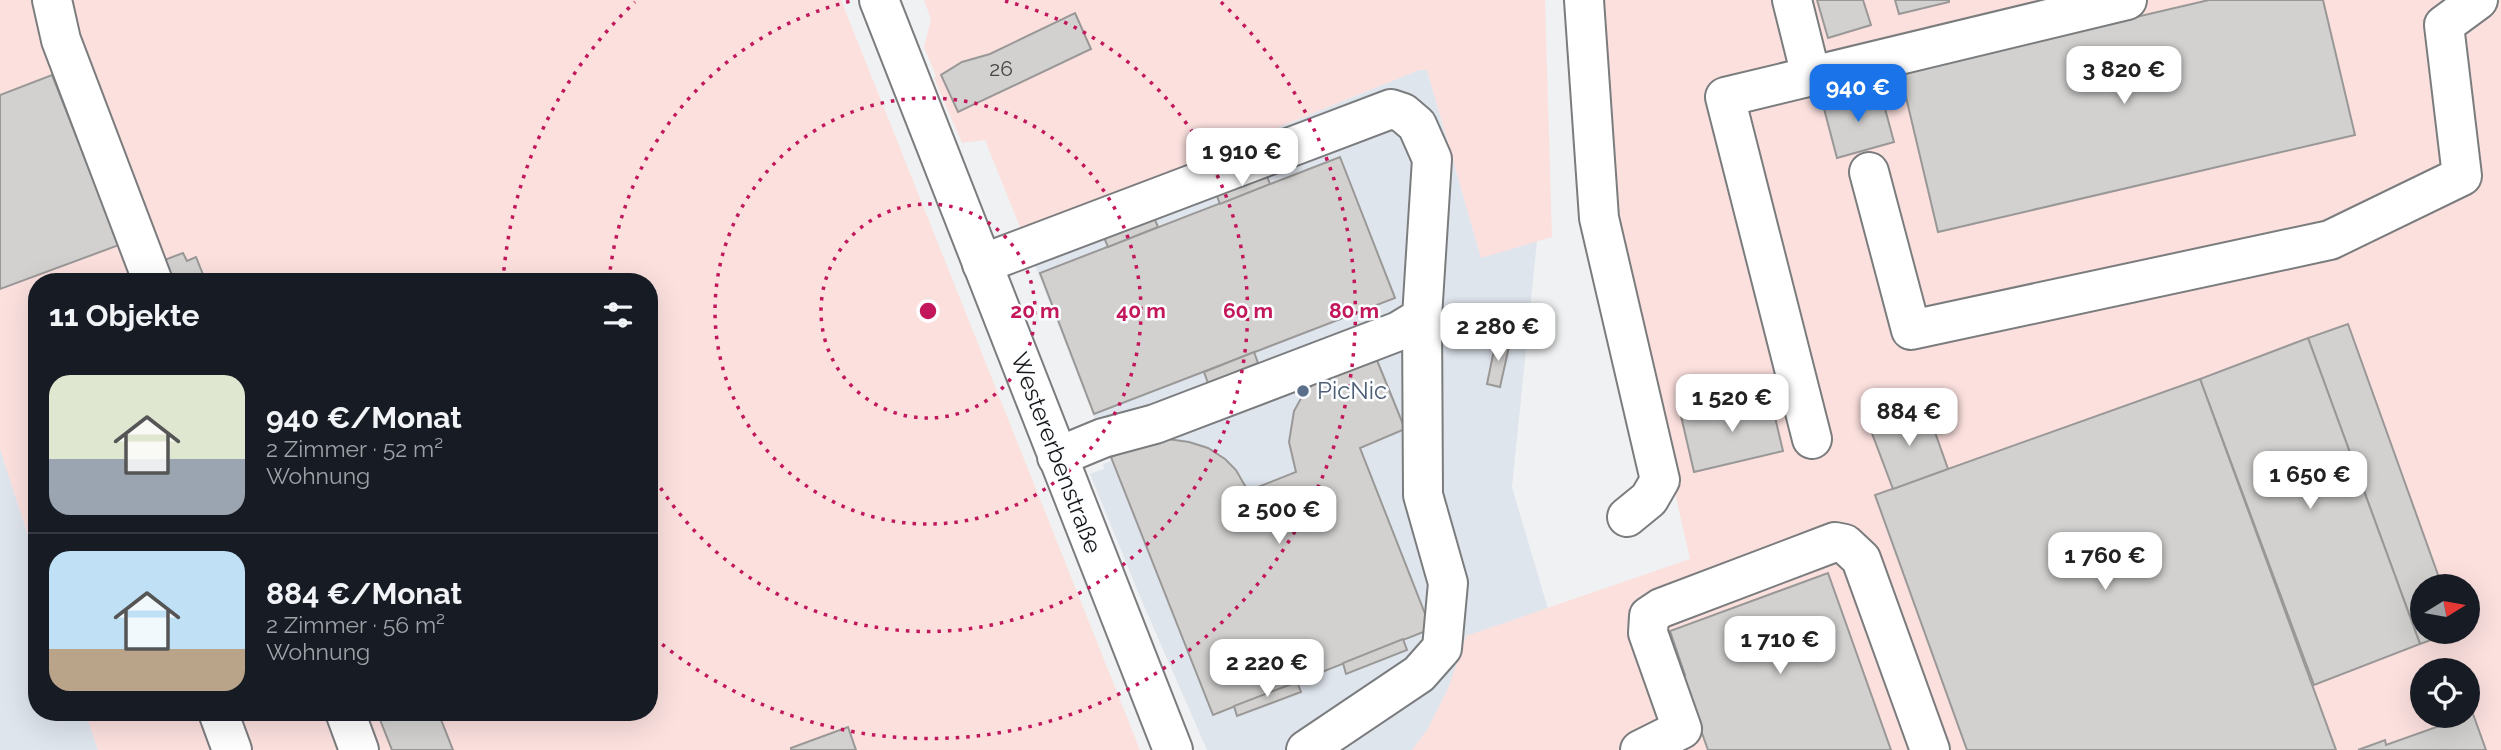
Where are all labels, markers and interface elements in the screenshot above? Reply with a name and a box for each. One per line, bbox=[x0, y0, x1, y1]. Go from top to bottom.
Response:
pin: 3 820 € bbox=[2059, 46, 2189, 106]
text: 3 820 € bbox=[2082, 55, 2166, 82]
house number: 26 bbox=[989, 56, 1013, 81]
pin: 940 € bbox=[1809, 64, 1907, 124]
text: 940 € bbox=[1826, 73, 1890, 100]
pin: 1 910 € bbox=[1177, 128, 1307, 188]
text: 1 910 € bbox=[1202, 137, 1282, 164]
icon: filters bbox=[599, 296, 637, 334]
text: 11 Objekte bbox=[49, 298, 199, 333]
text: 20 m bbox=[1010, 298, 1060, 323]
text: 40 m bbox=[1116, 298, 1166, 323]
text: 60 m bbox=[1223, 298, 1273, 323]
text: 80 m bbox=[1329, 298, 1379, 323]
centre of rings bbox=[916, 299, 940, 323]
pin: 2 280 € bbox=[1433, 304, 1563, 363]
text: 2 280 € bbox=[1456, 312, 1540, 339]
street label: Westererbenstraße bbox=[1005, 348, 1108, 557]
pin: 1 520 € bbox=[1667, 374, 1797, 434]
place label: PicNic bbox=[1317, 376, 1387, 405]
marker: PicNic bbox=[1295, 383, 1311, 399]
text: 1 520 € bbox=[1692, 383, 1772, 410]
pin: 884 € bbox=[1860, 388, 1958, 448]
text: 884 € bbox=[1877, 397, 1941, 424]
text: 940 €/Monat bbox=[266, 400, 462, 435]
icon: home bbox=[105, 403, 189, 487]
text: 2 Zimmer · 52 m² bbox=[266, 435, 443, 462]
pin: 1 650 € bbox=[2245, 452, 2375, 511]
text: 1 650 € bbox=[2269, 460, 2351, 487]
text: Wohnung bbox=[266, 462, 370, 489]
pin: 2 500 € bbox=[1214, 486, 1344, 546]
text: 2 500 € bbox=[1237, 495, 1321, 522]
pin: 1 760 € bbox=[2040, 532, 2170, 592]
text: 1 760 € bbox=[2064, 541, 2146, 568]
north arrow bbox=[2410, 574, 2480, 644]
map controls bbox=[2410, 574, 2480, 728]
text: 884 €/Monat bbox=[266, 576, 462, 611]
icon: home bbox=[105, 579, 189, 663]
text: 2 Zimmer · 56 m² bbox=[266, 611, 445, 638]
pin: 1 710 € bbox=[1715, 616, 1845, 676]
text: 1 710 € bbox=[1740, 625, 1820, 652]
text: Wohnung bbox=[266, 638, 370, 665]
pin: 2 220 € bbox=[1202, 640, 1332, 699]
text: 2 220 € bbox=[1226, 648, 1308, 675]
button: locate bbox=[2410, 658, 2480, 728]

